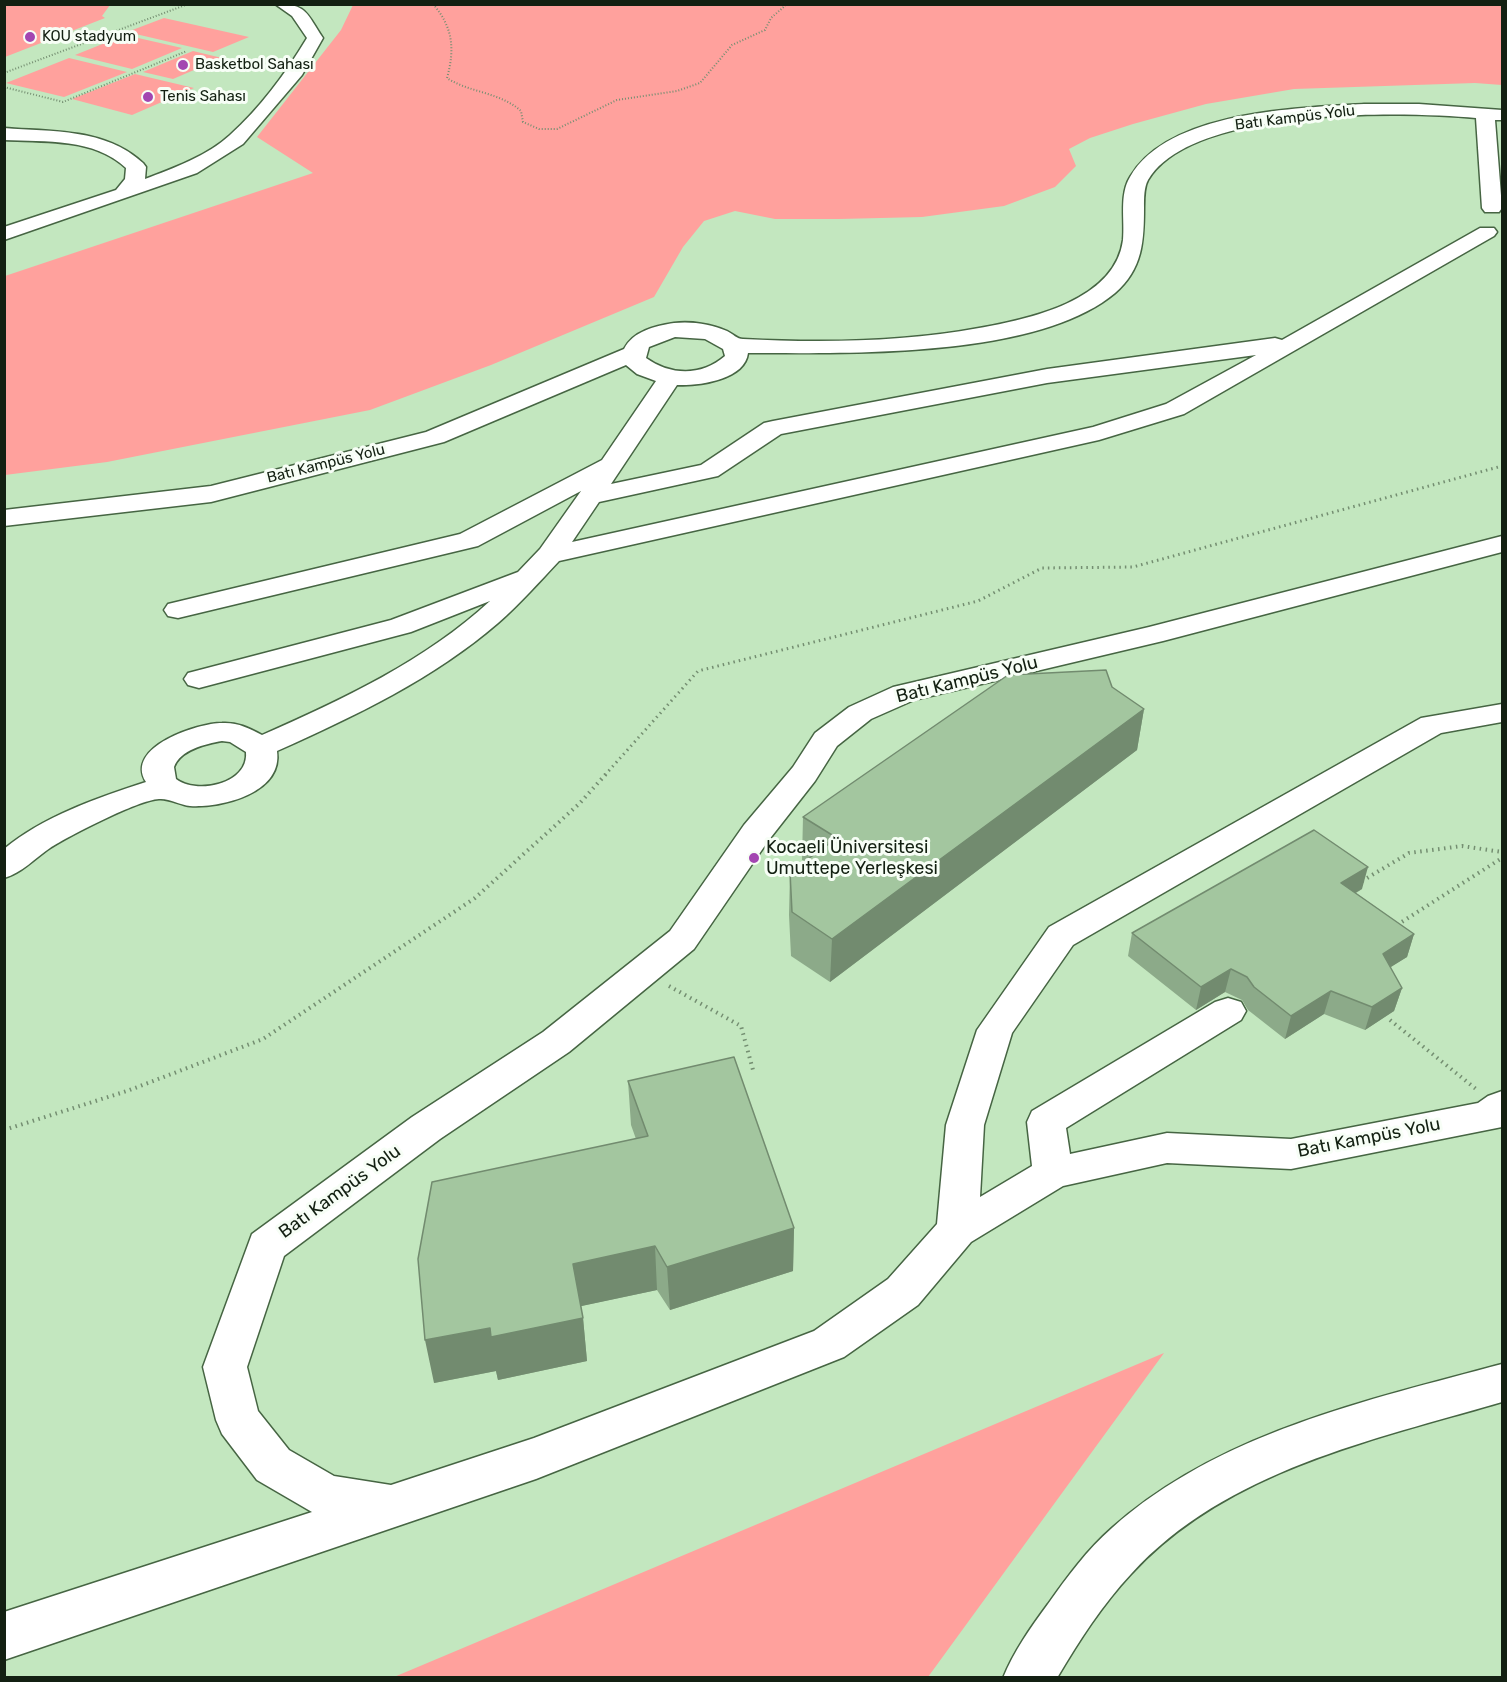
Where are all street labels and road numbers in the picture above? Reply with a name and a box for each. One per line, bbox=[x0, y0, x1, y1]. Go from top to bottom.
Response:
street label: Batı Kampüs Yolu bbox=[1234, 102, 1356, 134]
street label: Batı Kampüs Yolu bbox=[265, 441, 387, 487]
street label: Batı Kampüs Yolu bbox=[894, 652, 1040, 708]
street label: Batı Kampüs Yolu bbox=[1296, 1114, 1442, 1162]
street label: Batı Kampüs Yolu bbox=[275, 1141, 405, 1243]

